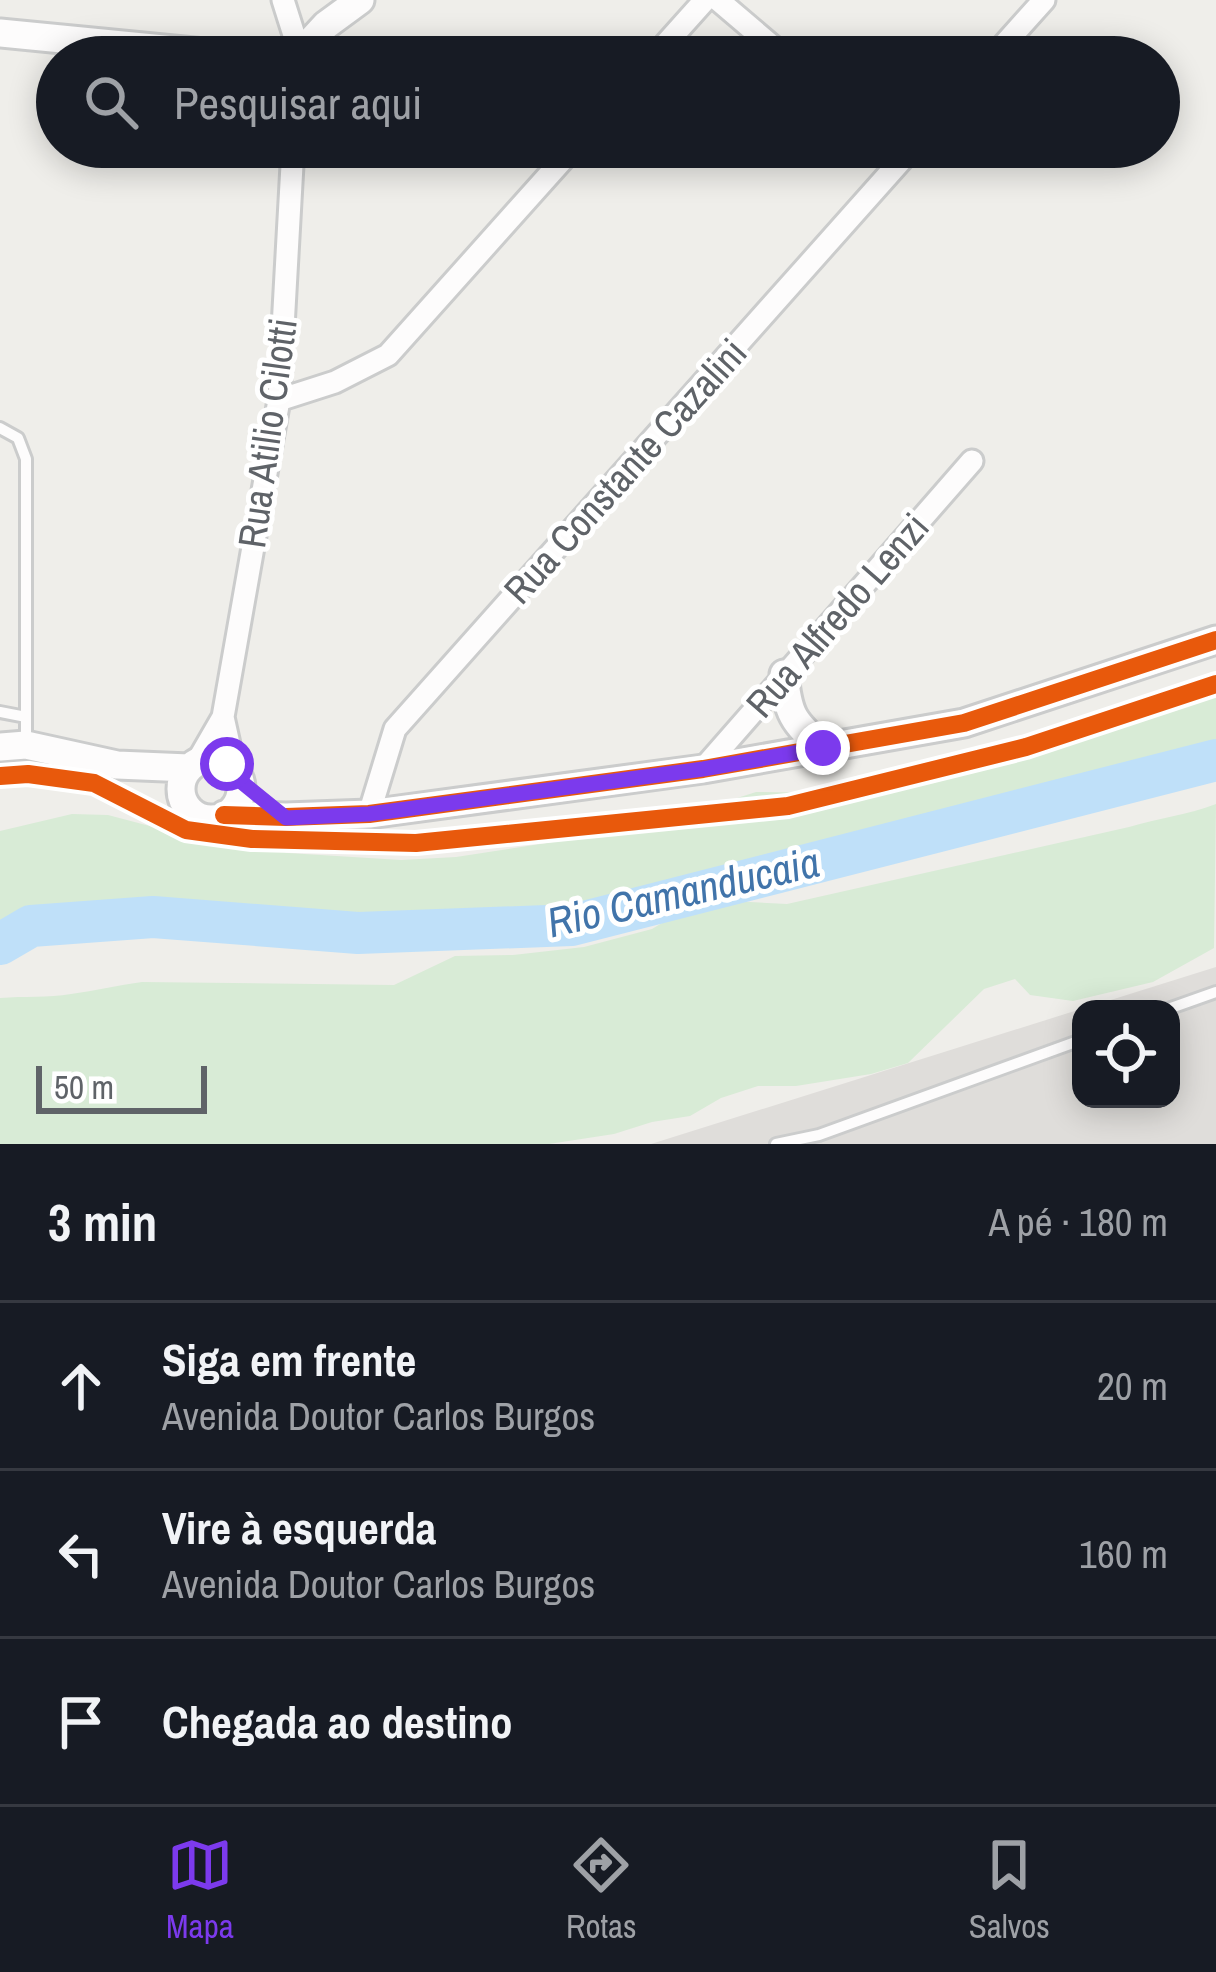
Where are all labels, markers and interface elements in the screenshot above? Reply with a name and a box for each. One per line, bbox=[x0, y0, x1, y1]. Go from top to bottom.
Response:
search box bbox=[36, 36, 1180, 168]
icon: search bbox=[78, 69, 144, 135]
text: Pesquisar aqui bbox=[174, 72, 422, 133]
street label: Rua Atilio Cilotti bbox=[225, 315, 309, 551]
street label: Rua Constante Cazalini bbox=[492, 327, 758, 615]
street label: Rua Alfredo Lenzi bbox=[734, 502, 940, 728]
route end bbox=[796, 721, 850, 775]
route start bbox=[200, 737, 254, 791]
water label: Rio Camanducaia bbox=[541, 833, 825, 951]
map controls bbox=[1072, 1000, 1180, 1108]
button: locate bbox=[1072, 1000, 1180, 1108]
scale bar bbox=[36, 1060, 207, 1113]
text: 50 m bbox=[54, 1065, 114, 1109]
text: 3 min bbox=[48, 1188, 157, 1257]
text: A pé · 180 m bbox=[988, 1196, 1168, 1248]
text: Siga em frente bbox=[162, 1329, 416, 1390]
icon: ahead bbox=[48, 1353, 114, 1419]
text: 20 m bbox=[1097, 1360, 1168, 1412]
text: Avenida Doutor Carlos Burgos bbox=[162, 1390, 595, 1442]
text: Vire à esquerda bbox=[162, 1497, 436, 1558]
icon: left bbox=[48, 1521, 114, 1587]
text: 160 m bbox=[1079, 1528, 1168, 1580]
text: Avenida Doutor Carlos Burgos bbox=[162, 1558, 595, 1610]
icon: arrive bbox=[48, 1689, 114, 1755]
text: Chegada ao destino bbox=[162, 1691, 513, 1752]
tab: Mapa bbox=[166, 1832, 234, 1948]
tab: Rotas bbox=[566, 1832, 637, 1948]
tab: Salvos bbox=[969, 1832, 1050, 1948]

